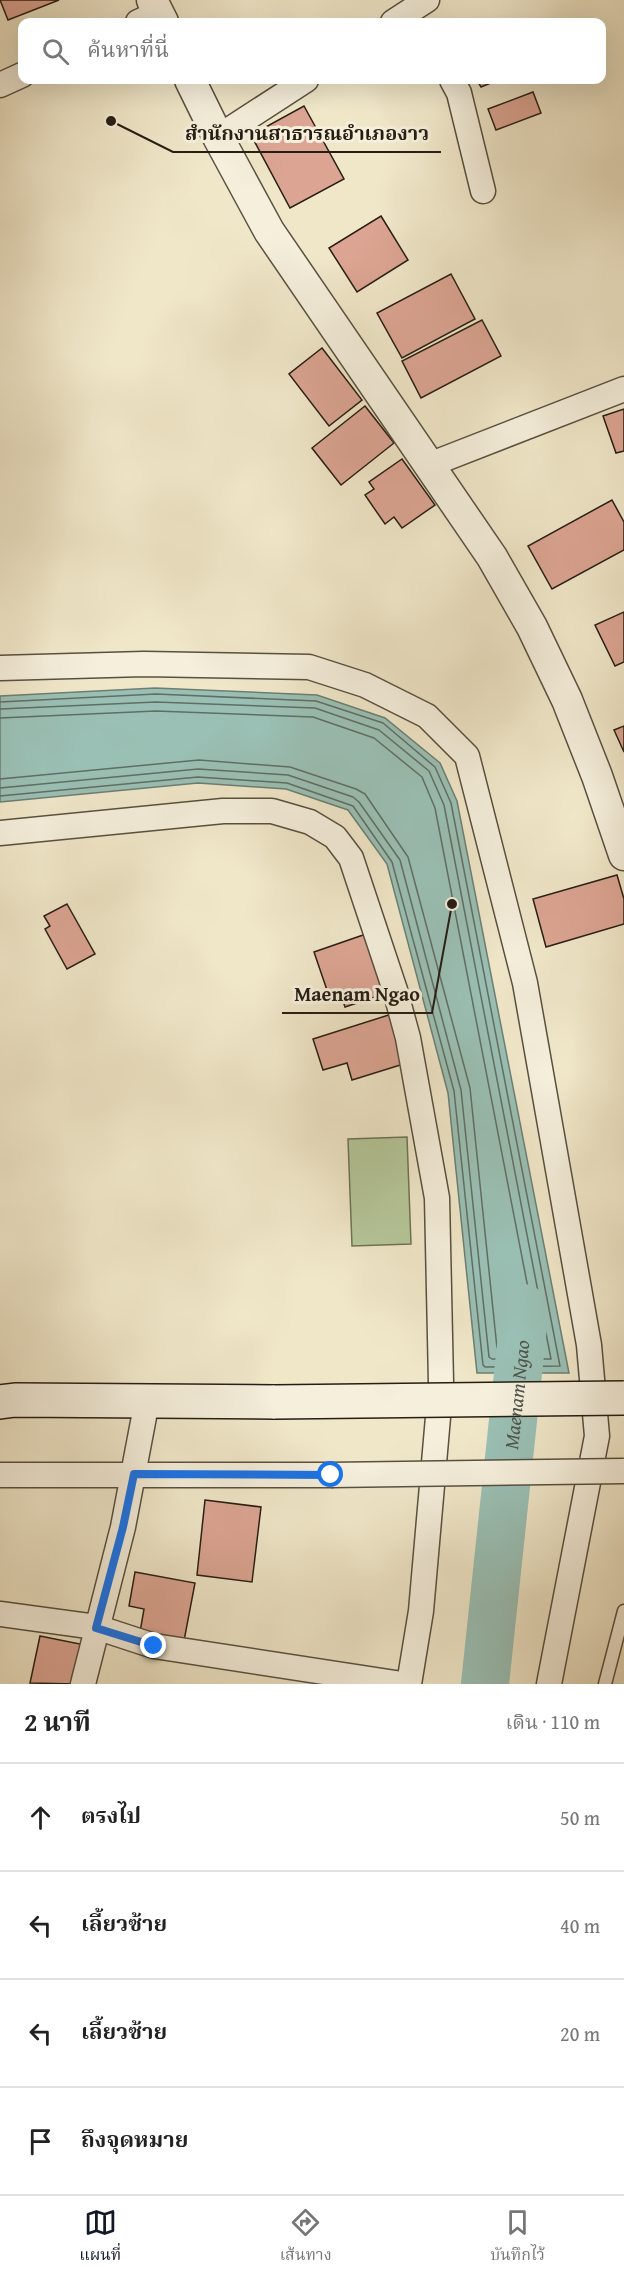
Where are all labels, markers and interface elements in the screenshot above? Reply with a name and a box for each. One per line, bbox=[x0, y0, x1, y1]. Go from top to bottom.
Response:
search box bbox=[18, 18, 606, 84]
text: ค้นหาที่นี่ bbox=[87, 33, 169, 65]
icon: search bbox=[39, 35, 72, 68]
callout: สำนักงานสาธารณอำเภองาว bbox=[173, 114, 441, 152]
text: สำนักงานสาธารณอำเภองาว bbox=[185, 118, 429, 147]
callout: Maenam Ngao bbox=[282, 975, 432, 1013]
text: Maenam Ngao bbox=[294, 979, 420, 1008]
water label: Maenam Ngao bbox=[496, 1338, 536, 1451]
route start bbox=[317, 1461, 343, 1487]
route end bbox=[140, 1632, 166, 1658]
text: 2 นาที bbox=[24, 1702, 91, 1741]
text: เดิน · 110 m bbox=[505, 1707, 600, 1736]
text: ตรงไป bbox=[81, 1799, 141, 1831]
icon: ahead bbox=[24, 1801, 57, 1834]
text: 50 m bbox=[560, 1803, 600, 1832]
text: เลี้ยวซ้าย bbox=[81, 1907, 167, 1939]
icon: left bbox=[24, 1909, 57, 1942]
text: 40 m bbox=[560, 1911, 600, 1940]
text: เลี้ยวซ้าย bbox=[81, 2015, 167, 2047]
icon: left bbox=[24, 2017, 57, 2050]
text: 20 m bbox=[560, 2019, 600, 2048]
text: ถึงจุดหมาย bbox=[81, 2123, 188, 2155]
icon: arrive bbox=[24, 2125, 57, 2158]
tab: แผนที่ bbox=[79, 2206, 121, 2269]
tab: เส้นทาง bbox=[280, 2206, 332, 2269]
tab: บันทึกไว้ bbox=[490, 2206, 545, 2269]

